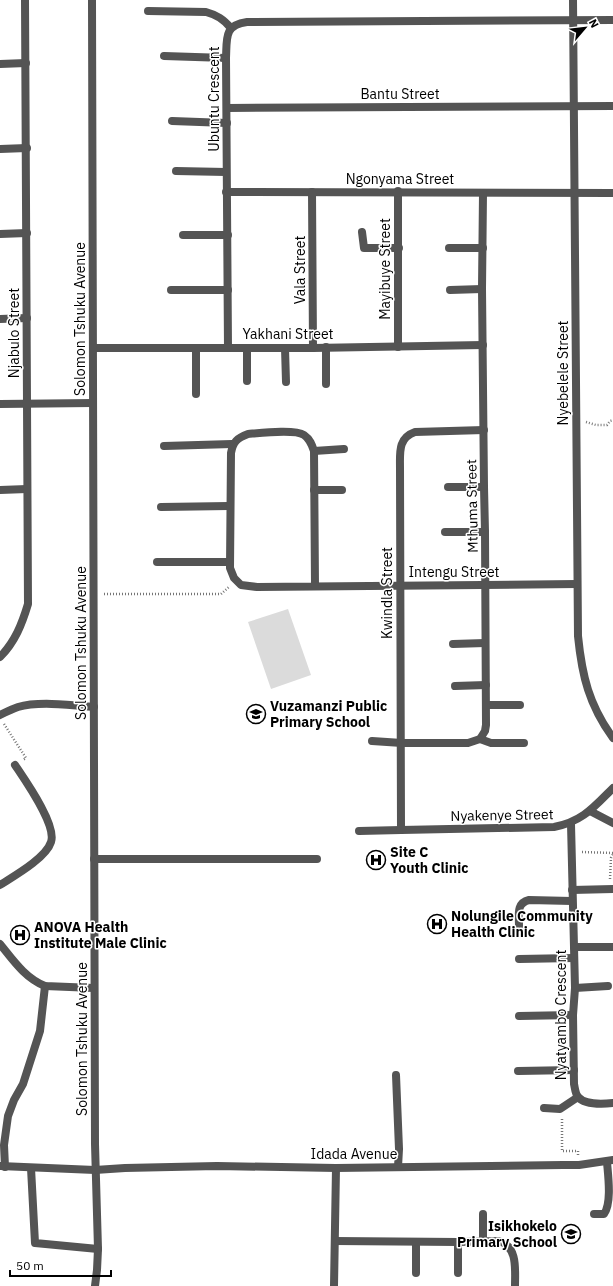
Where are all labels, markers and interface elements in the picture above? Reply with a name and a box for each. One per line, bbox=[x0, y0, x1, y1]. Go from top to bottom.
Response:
north arrow bbox=[565, 8, 605, 48]
text: N bbox=[586, 17, 602, 30]
street label: Ubuntu Crescent bbox=[205, 46, 223, 152]
street label: Bantu Street bbox=[360, 85, 440, 103]
street label: Ngonyama Street bbox=[346, 170, 454, 188]
street label: Mayibuye Street bbox=[376, 218, 394, 320]
street label: Vala Street bbox=[291, 236, 309, 304]
street label: Solomon Tshuku Avenue bbox=[71, 242, 89, 396]
street label: Njabulo Street bbox=[5, 288, 23, 378]
street label: Nyebelele Street bbox=[554, 320, 572, 426]
street label: Yakhani Street bbox=[242, 325, 334, 343]
street label: Mthuma Street bbox=[462, 459, 482, 553]
street label: Kwindla Street bbox=[378, 547, 396, 639]
street label: Intengu Street bbox=[408, 563, 500, 581]
street label: Solomon Tshuku Avenue bbox=[72, 566, 90, 720]
place label: Vuzamanzi Public Primary School bbox=[270, 697, 387, 731]
school or university icon: Vuzamanzi Public Primary School bbox=[245, 703, 267, 725]
street label: Nyakenye Street bbox=[450, 805, 554, 825]
place label: Site C Youth Clinic bbox=[390, 843, 468, 877]
hospital icon: Site C Youth Clinic bbox=[365, 849, 387, 871]
place label: Nolungile Community Health Clinic bbox=[451, 907, 593, 941]
hospital icon: Nolungile Community Health Clinic bbox=[426, 913, 448, 935]
place label: ANOVA Health Institute Male Clinic bbox=[34, 918, 167, 952]
hospital icon: ANOVA Health Institute Male Clinic bbox=[9, 924, 31, 946]
street label: Nyatyambo Crescent bbox=[552, 950, 570, 1080]
street label: Solomon Tshuku Avenue bbox=[73, 962, 91, 1116]
street label: Idada Avenue bbox=[311, 1145, 398, 1163]
place label: Isikhokelo Primary School bbox=[457, 1217, 557, 1251]
school or university icon: Isikhokelo Primary School bbox=[560, 1223, 582, 1245]
scale bar bbox=[10, 1252, 111, 1278]
text: 50 m bbox=[16, 1258, 44, 1273]

